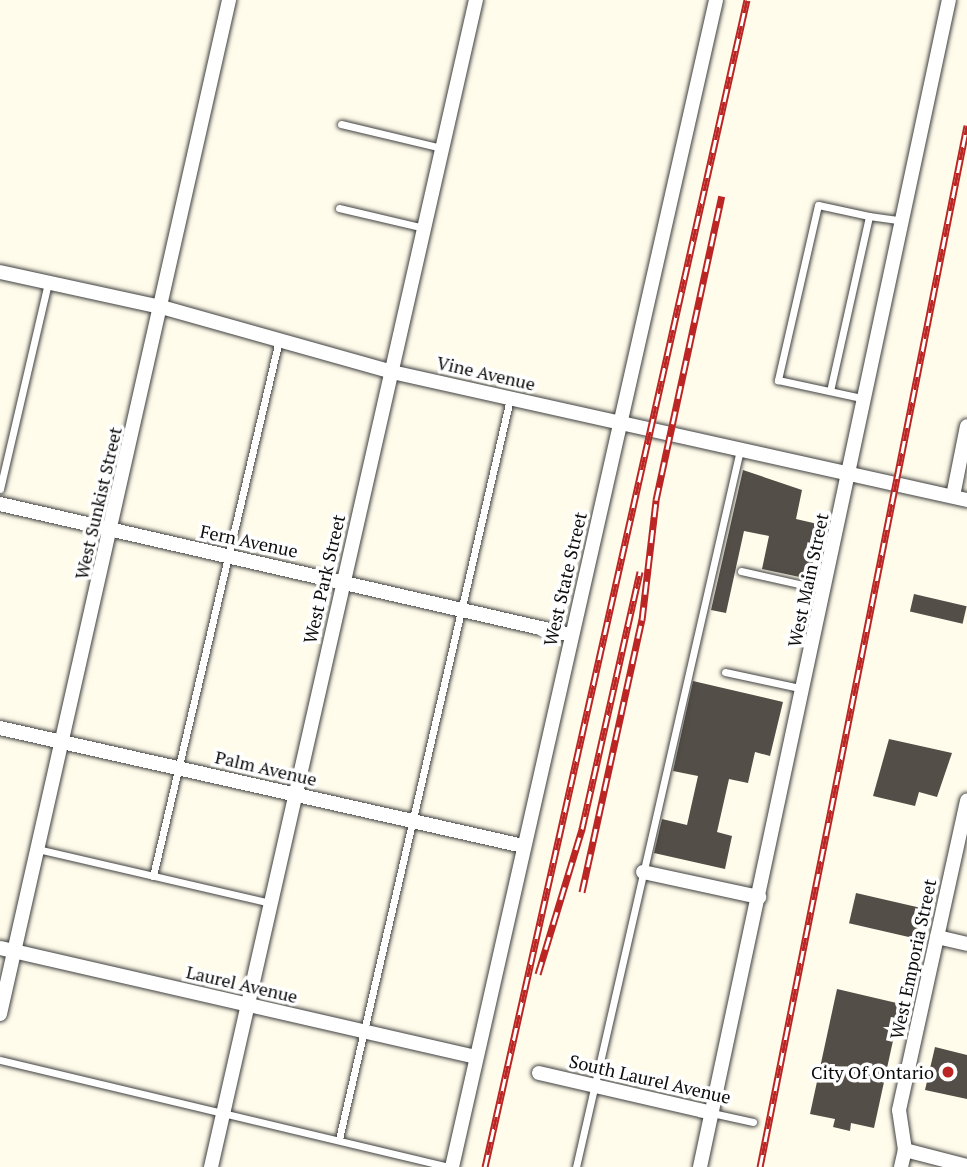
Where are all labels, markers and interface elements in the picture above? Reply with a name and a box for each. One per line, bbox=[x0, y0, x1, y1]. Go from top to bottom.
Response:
street label: Vine Avenue bbox=[434, 351, 538, 395]
street label: West Sunkist Street bbox=[70, 425, 126, 581]
street label: West State Street bbox=[539, 510, 591, 648]
street label: West Main Street bbox=[783, 511, 833, 649]
street label: West Park Street bbox=[299, 512, 349, 646]
street label: Fern Avenue bbox=[198, 520, 300, 562]
street label: Palm Avenue bbox=[213, 746, 319, 790]
street label: West Emporia Street bbox=[885, 877, 941, 1041]
street label: Laurel Avenue bbox=[184, 961, 300, 1007]
street label: South Laurel Avenue bbox=[567, 1050, 733, 1108]
place label: City Of Ontario bbox=[811, 1061, 934, 1083]
marker: City Of Ontario bbox=[940, 1064, 956, 1080]

